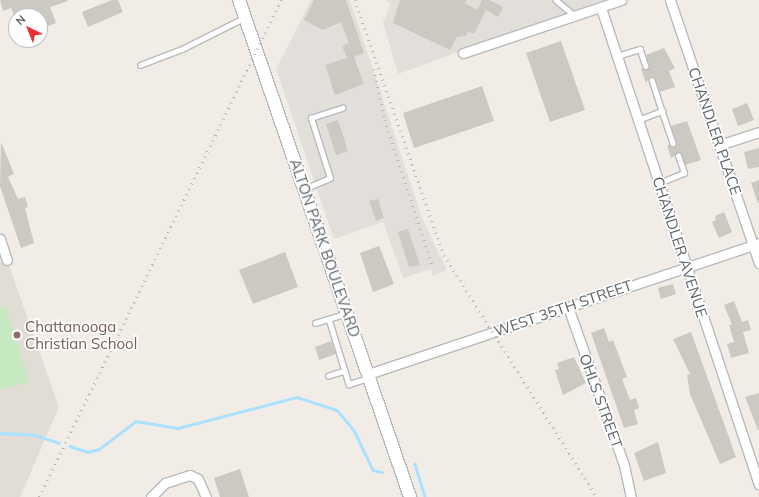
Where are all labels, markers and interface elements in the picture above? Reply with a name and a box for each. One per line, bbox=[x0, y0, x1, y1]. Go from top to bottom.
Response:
north arrow bbox=[8, 8, 48, 48]
text: N bbox=[13, 12, 28, 28]
street label: CHANDLER PLACE bbox=[685, 65, 745, 197]
street label: ALTON PARK BOULEVARD bbox=[286, 156, 364, 340]
street label: CHANDLER AVENUE bbox=[649, 174, 711, 320]
street label: WEST 35TH STREET bbox=[492, 276, 634, 340]
place label: Chattanooga Christian School bbox=[25, 317, 137, 352]
marker: Chattanooga Christian School bbox=[12, 330, 22, 340]
street label: OHLS STREET bbox=[576, 351, 626, 451]

